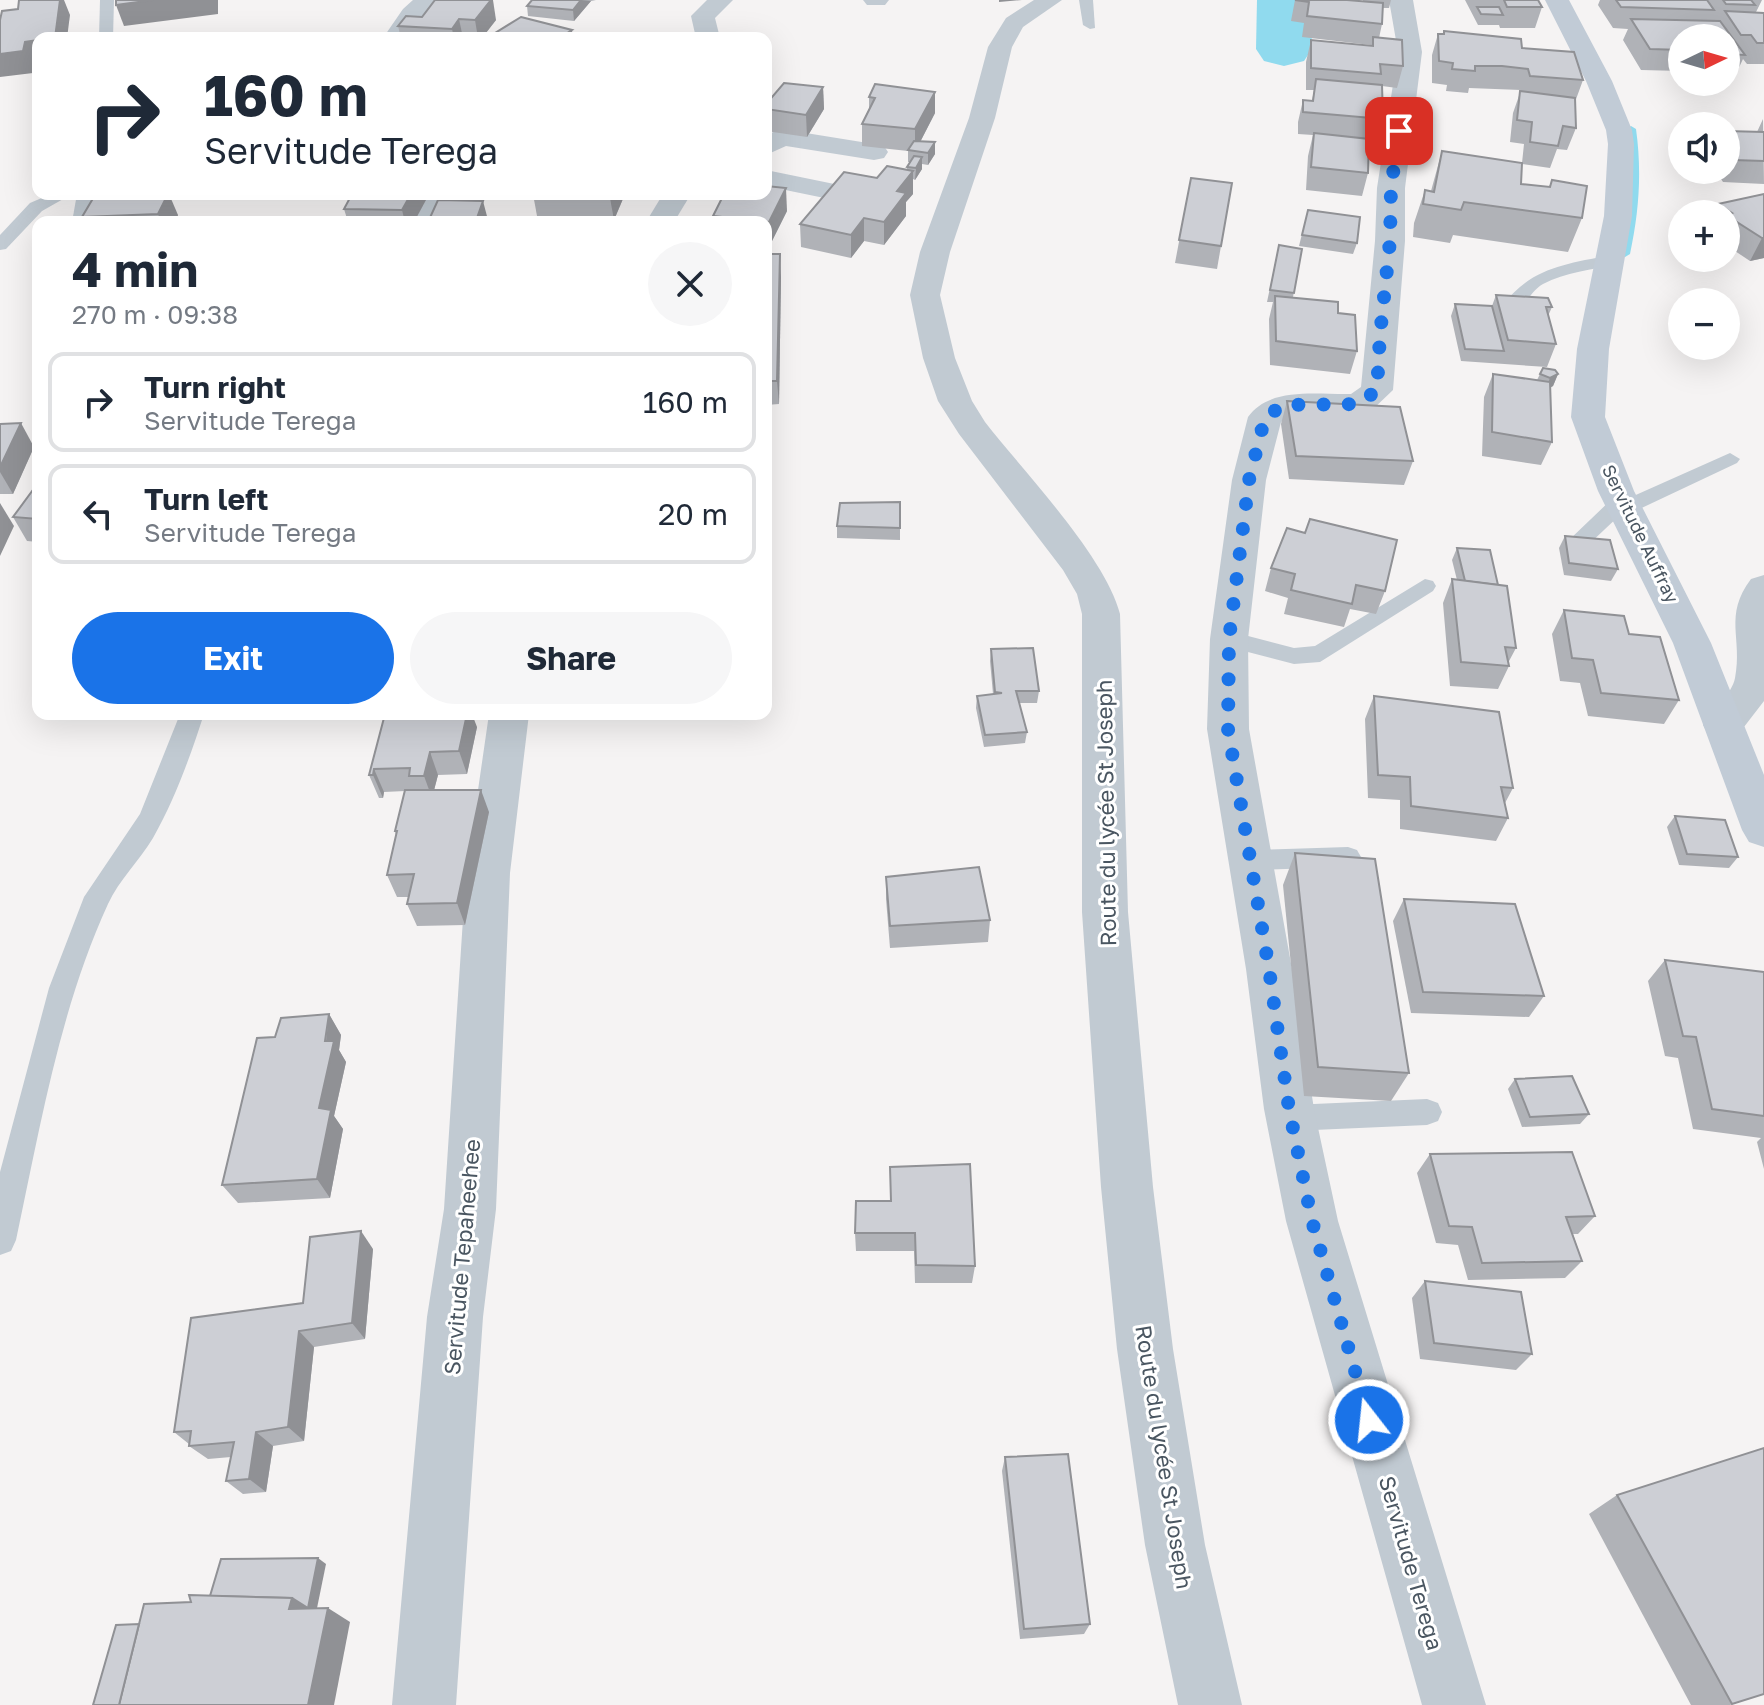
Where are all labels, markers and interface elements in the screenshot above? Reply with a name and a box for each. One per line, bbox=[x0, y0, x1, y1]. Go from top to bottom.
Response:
north arrow bbox=[1668, 24, 1740, 96]
map controls bbox=[1668, 24, 1740, 360]
text: 160 m bbox=[204, 61, 368, 128]
icon: right bbox=[72, 64, 176, 168]
pin bbox=[1365, 97, 1433, 165]
icon: arrive bbox=[1377, 109, 1421, 153]
button: sound bbox=[1668, 112, 1740, 184]
text: Servitude Terega bbox=[204, 129, 498, 172]
button: + bbox=[1668, 200, 1740, 272]
text: 4 min bbox=[72, 240, 198, 298]
button: close bbox=[648, 242, 732, 326]
button: − bbox=[1668, 288, 1740, 360]
text: 270 m · 09:38 bbox=[72, 299, 238, 330]
text: Turn right bbox=[144, 369, 286, 405]
icon: right bbox=[76, 380, 120, 424]
text: 160 m bbox=[643, 384, 728, 420]
text: Servitude Terega bbox=[144, 405, 356, 436]
street label: Servitude Auffray bbox=[1598, 461, 1684, 606]
text: Turn left bbox=[144, 481, 269, 517]
icon: left bbox=[76, 492, 120, 536]
text: 20 m bbox=[658, 496, 728, 532]
text: Servitude Terega bbox=[144, 517, 356, 548]
button: Exit bbox=[72, 612, 394, 704]
button: Share bbox=[410, 612, 732, 704]
street label: Route du lycée St Joseph bbox=[1090, 679, 1121, 947]
street label: Servitude Tepaheehee bbox=[438, 1138, 485, 1376]
street label: Route du lycée St Joseph bbox=[1130, 1323, 1199, 1591]
position arrow bbox=[1327, 1378, 1411, 1462]
street label: Servitude Terega bbox=[1374, 1473, 1449, 1653]

